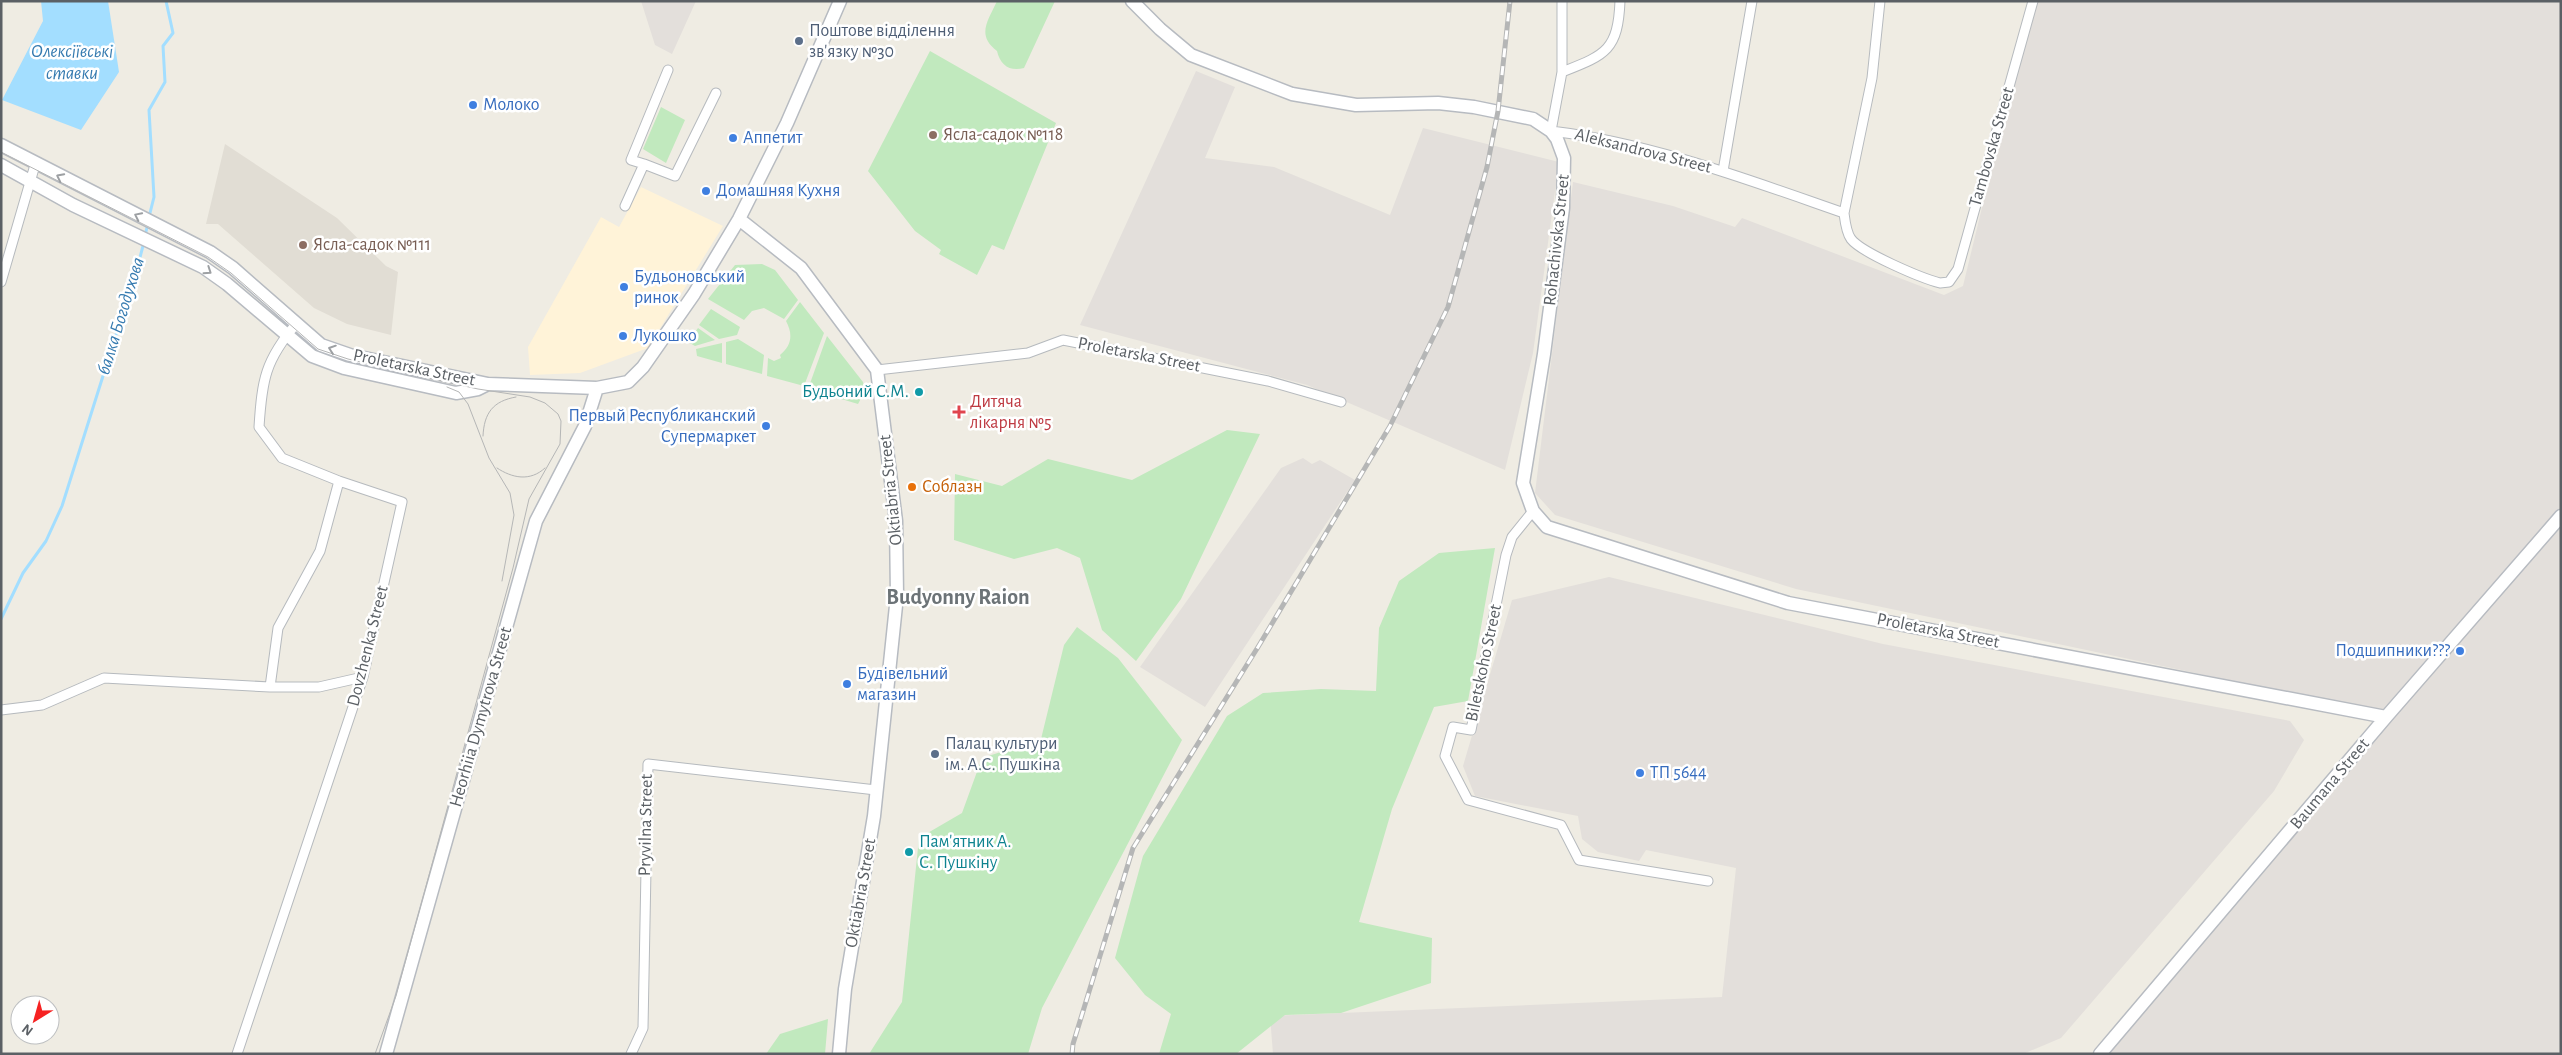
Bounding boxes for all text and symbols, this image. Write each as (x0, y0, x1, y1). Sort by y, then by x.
place label: Поштове відділення зв'язку №30 (809, 22, 955, 61)
marker: Поштове відділення зв'язку №30 (793, 35, 805, 47)
water label: Олексіївські ставки (31, 42, 113, 83)
street label: Tambovska Street (1966, 85, 2018, 209)
place label: Молоко (483, 96, 540, 114)
marker: Молоко (467, 99, 479, 111)
street label: Aleksandrova Street (1573, 125, 1713, 177)
place label: Ясла-садок №118 (943, 126, 1063, 144)
place label: Аппетит (743, 129, 803, 147)
marker: Ясла-садок №118 (927, 129, 939, 141)
marker: Аппетит (727, 132, 739, 144)
one-way arrow (56, 173, 65, 183)
street label: Rohachivska Street (1541, 173, 1573, 307)
place label: Домашняя Кухня (716, 182, 840, 200)
marker: Домашняя Кухня (700, 185, 712, 197)
one-way arrow (134, 212, 143, 222)
place label: Ясла-садок №111 (313, 236, 431, 254)
marker: Ясла-садок №111 (297, 239, 309, 251)
water label: балка Богодухова (94, 255, 148, 377)
one-way arrow (203, 265, 212, 274)
place label: Будьоновський ринок (634, 268, 745, 307)
marker: Будьоновський ринок (618, 281, 630, 293)
place label: Лукошко (633, 327, 697, 345)
marker: Лукошко (617, 330, 629, 342)
street label: Proletarska Street (1076, 334, 1202, 376)
one-way arrow (328, 345, 337, 355)
street label: Proletarska Street (351, 346, 477, 390)
place label: Будьоний С.М. (802, 383, 909, 401)
marker: Будьоний С.М. (913, 386, 925, 398)
place label: Дитяча лікарня №5 (970, 393, 1052, 432)
marker: Дитяча лікарня №5 (952, 405, 966, 419)
place label: Первый Республиканский Супермаркет (568, 406, 757, 446)
marker: Первый Республиканский Супермаркет (760, 420, 772, 432)
street label: Oktiabria Street (876, 434, 906, 546)
place label: Соблазн (922, 477, 983, 496)
marker: Соблазн (906, 481, 918, 493)
street label: Dovzhenka Street (344, 584, 392, 708)
district label: Budyonny Raion (886, 586, 1030, 609)
street label: Biletskoho Street (1463, 602, 1505, 723)
street label: Proletarska Street (1875, 610, 2001, 652)
street label: Heorhiia Dymytrova Street (447, 625, 515, 809)
place label: Подшипники??? (2335, 642, 2451, 660)
marker: Подшипники??? (2454, 645, 2466, 657)
place label: Будівельний магазин (857, 665, 948, 704)
marker: Будівельний магазин (841, 678, 853, 690)
place label: Палац культури ім. А.С. Пушкіна (945, 735, 1060, 774)
street label: Baumana Street (2287, 735, 2373, 833)
marker: Палац культури ім. А.С. Пушкіна (929, 748, 941, 760)
place label: ТП 5644 (1650, 764, 1707, 782)
marker: ТП 5644 (1634, 767, 1646, 779)
street label: Pryvilna Street (636, 774, 656, 876)
place label: Пам'ятник А. С. Пушкіну (919, 833, 1011, 872)
street label: Oktiabria Street (843, 837, 880, 949)
marker: Пам'ятник А. С. Пушкіну (903, 846, 915, 858)
north arrow (10, 995, 60, 1045)
text: N (20, 1021, 36, 1038)

